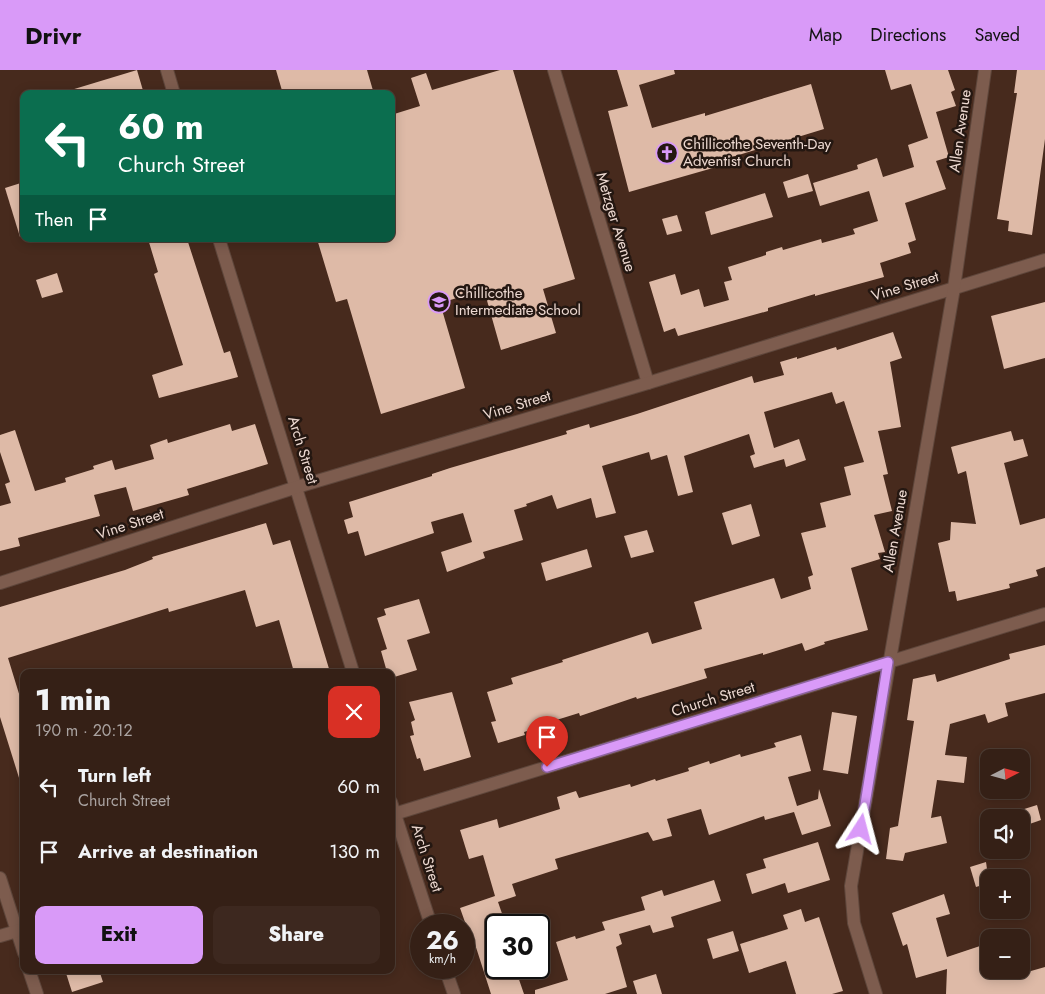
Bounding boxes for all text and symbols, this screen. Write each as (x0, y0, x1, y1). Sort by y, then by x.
text: Drivr (25, 18, 82, 53)
text: Map (809, 22, 842, 48)
text: Directions (870, 22, 946, 48)
text: Saved (974, 22, 1020, 48)
street label: Allen Avenue (943, 88, 977, 174)
text: 60 m (118, 102, 204, 152)
icon: left (35, 110, 100, 175)
place label: Chillicothe Seventh-Day Adventist Church (683, 133, 832, 172)
church icon: Chillicothe Seventh-Day Adventist Church (655, 141, 679, 165)
text: Church Street (118, 148, 245, 180)
street label: Metzger Avenue (590, 170, 642, 275)
icon: arrive (84, 205, 112, 233)
text: Then (35, 206, 74, 233)
street label: Vine Street (868, 265, 942, 307)
place label: Chillicothe Intermediate School (455, 282, 581, 321)
school or university icon: Chillicothe Intermediate School (427, 290, 451, 314)
street label: Vine Street (480, 384, 554, 426)
street label: Arch Street (282, 413, 324, 487)
street label: Allen Avenue (877, 488, 913, 574)
street label: Vine Street (93, 503, 167, 545)
street label: Church Street (669, 676, 758, 722)
text: 1 min (35, 678, 111, 721)
button: close (328, 686, 380, 738)
pin (526, 716, 568, 767)
text: 190 m · 20:12 (35, 719, 133, 742)
icon: arrive (533, 723, 561, 751)
north arrow (980, 749, 1030, 799)
map controls (980, 749, 1030, 979)
text: Turn left (78, 762, 151, 789)
icon: left (35, 773, 63, 801)
text: 60 m (337, 773, 380, 800)
text: Church Street (78, 789, 170, 812)
position arrow (834, 802, 886, 854)
button: sound (980, 809, 1030, 859)
street label: Arch Street (406, 821, 448, 895)
icon: arrive (35, 838, 63, 866)
text: Arrive at destination (78, 838, 258, 865)
text: 130 m (329, 838, 380, 865)
button: + (980, 869, 1030, 919)
button: Exit (35, 906, 203, 964)
button: Share (213, 906, 380, 964)
speed limit sign: 30 (485, 914, 550, 979)
text: 26 (426, 922, 459, 958)
button: − (980, 929, 1030, 979)
text: km/h (429, 950, 456, 968)

